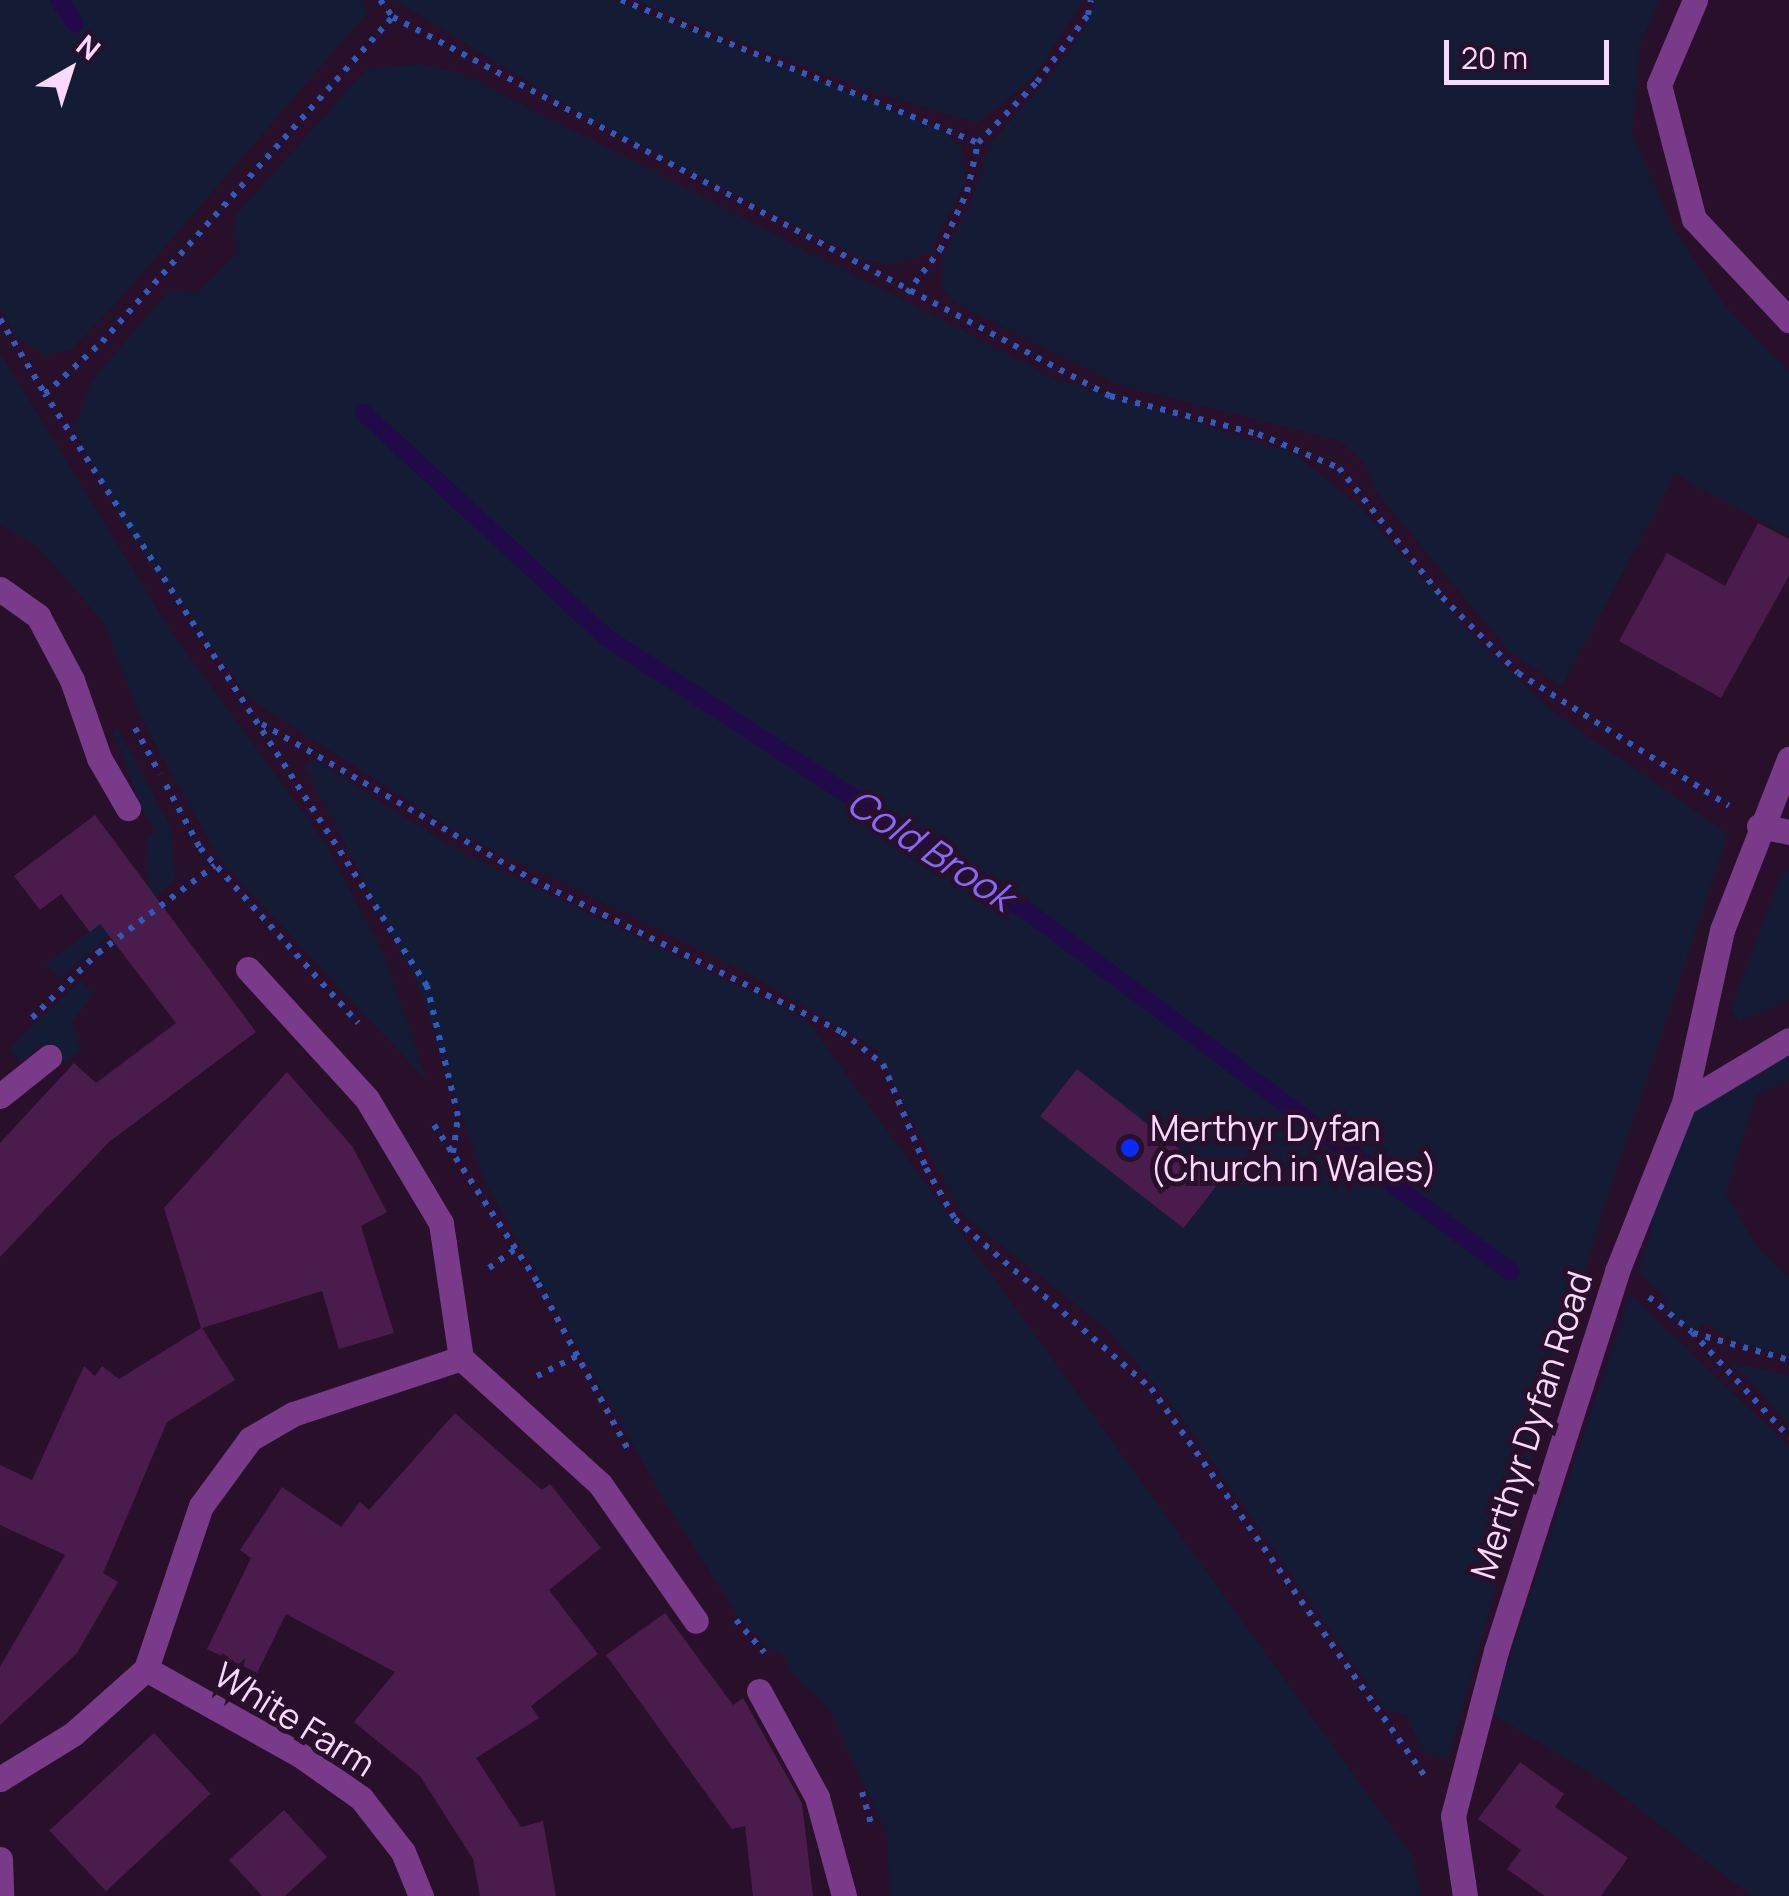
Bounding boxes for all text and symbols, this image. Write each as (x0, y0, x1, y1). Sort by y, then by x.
north arrow (20, 20, 120, 120)
scale bar (1449, 20, 1614, 82)
text: N (69, 26, 109, 68)
text: 20 m (1461, 37, 1528, 78)
water label: Cold Brook (839, 778, 1023, 920)
place label: Merthyr Dyfan (Church in Wales) (1150, 1107, 1437, 1189)
marker: Merthyr Dyfan (Church in Wales) (1119, 1137, 1141, 1159)
street label: Merthyr Dyfan Road (1461, 1266, 1601, 1584)
street label: White Farm (207, 1653, 383, 1785)

